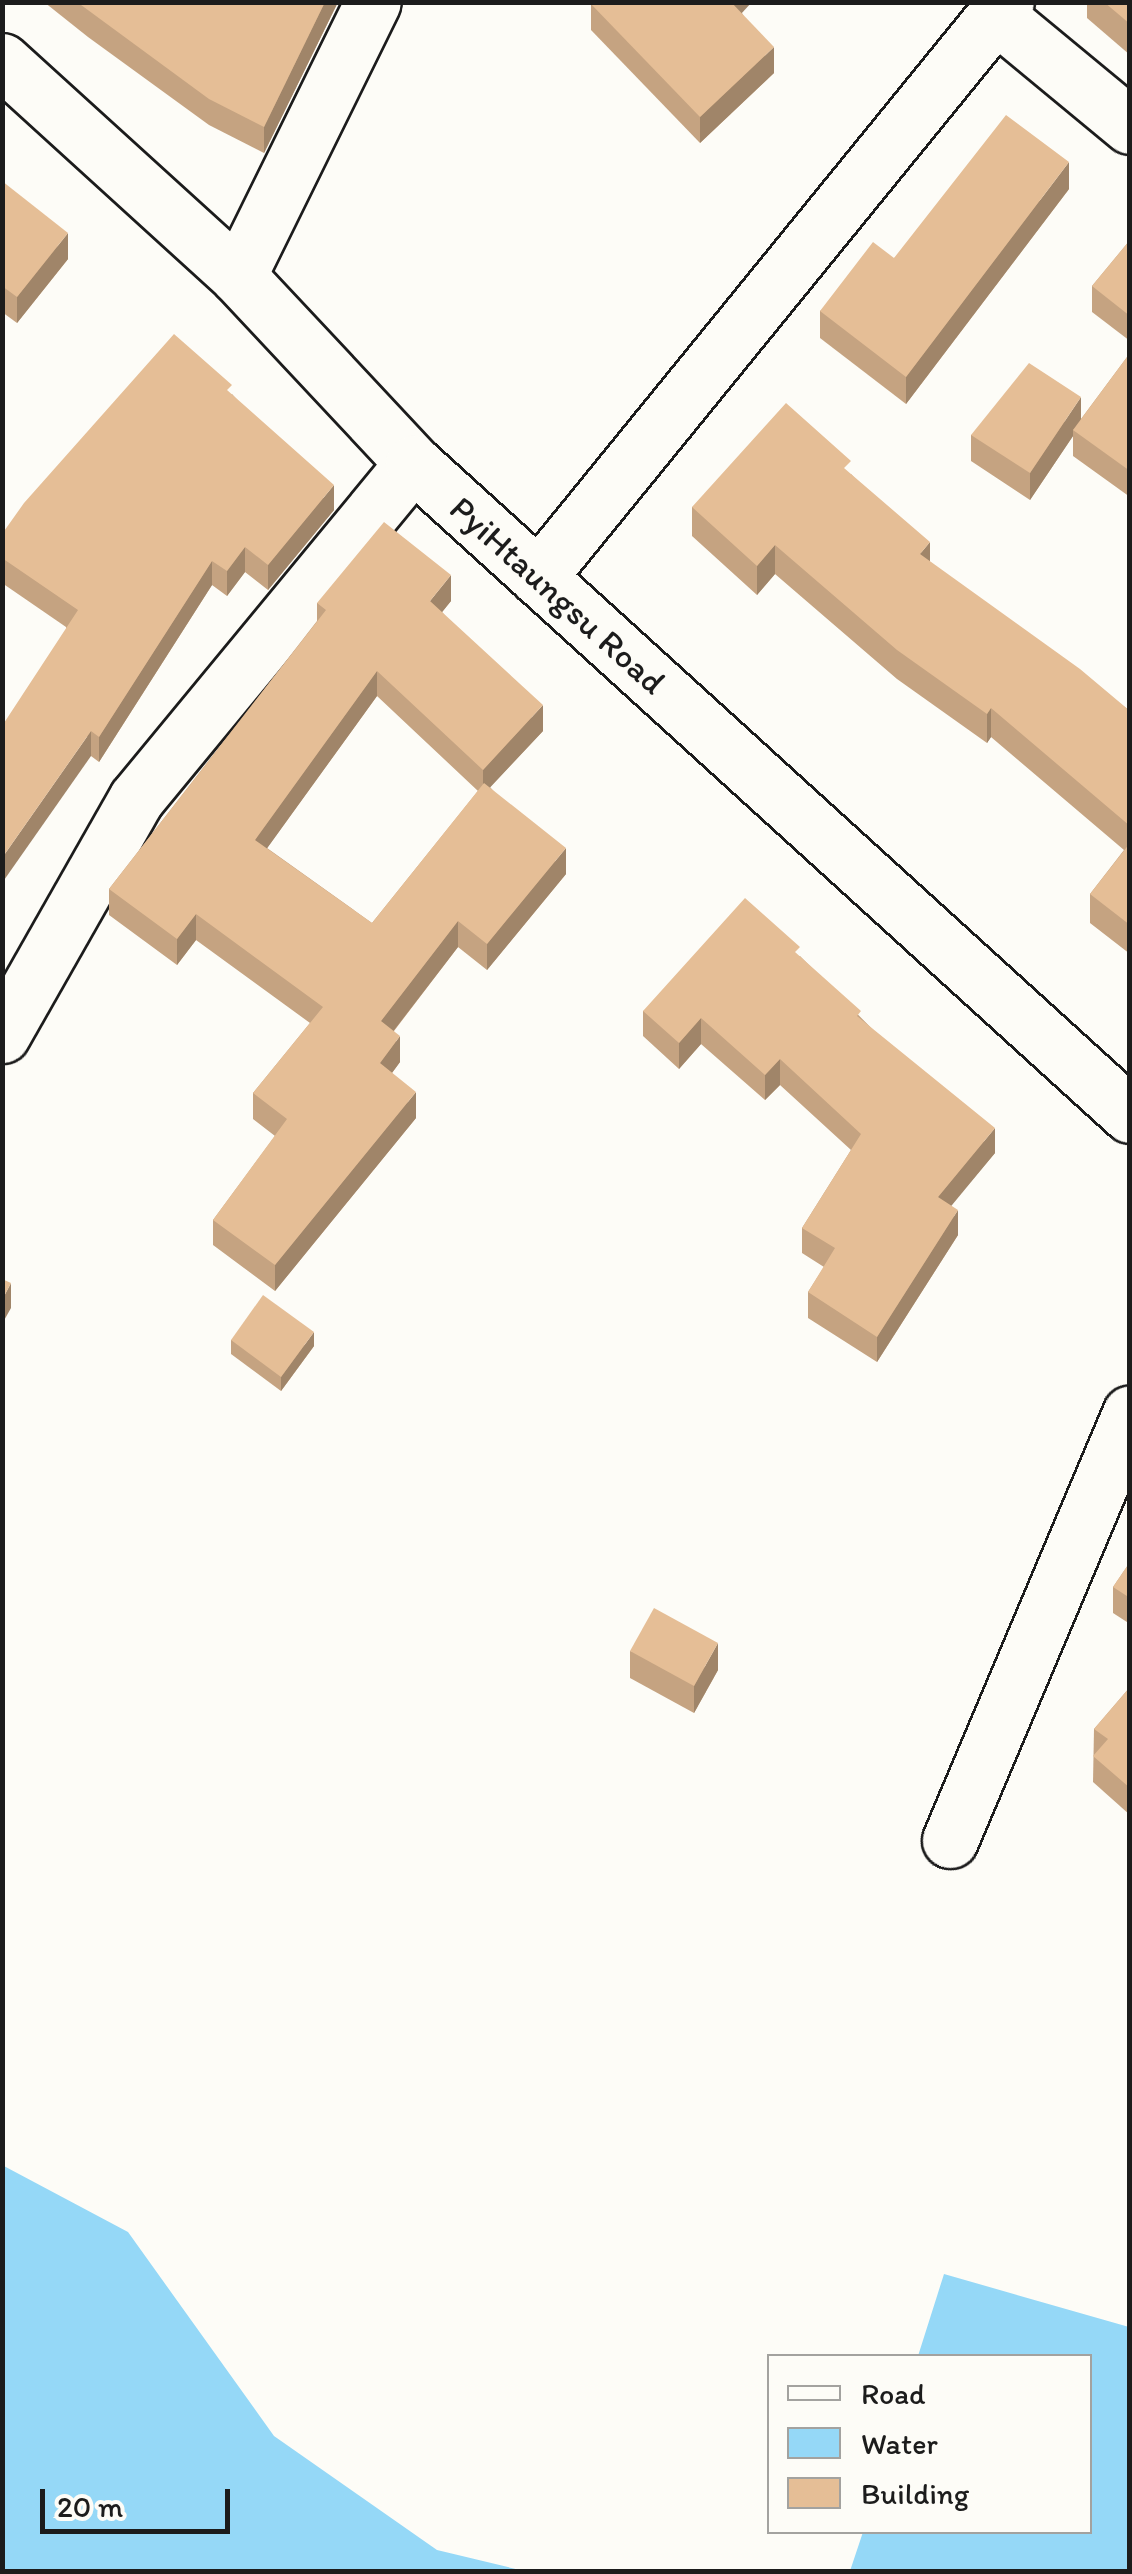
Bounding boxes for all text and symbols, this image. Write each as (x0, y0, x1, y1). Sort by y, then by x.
street label: PyiHtaungsu Road (442, 487, 674, 703)
legend (767, 2354, 1092, 2534)
text: Road (861, 2375, 926, 2412)
text: Water (861, 2425, 938, 2462)
scale bar (45, 2469, 235, 2531)
text: Building (861, 2475, 969, 2512)
text: 20 m (57, 2488, 123, 2525)

